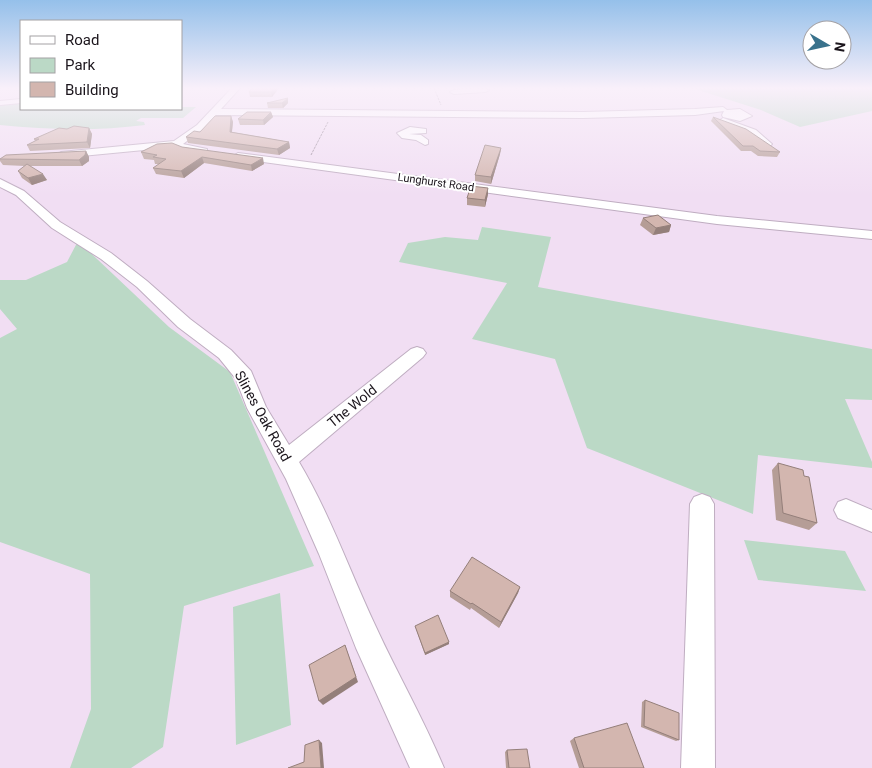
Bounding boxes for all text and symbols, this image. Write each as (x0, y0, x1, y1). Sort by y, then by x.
legend (20, 20, 182, 110)
north arrow (802, 20, 852, 70)
text: Road (65, 31, 99, 49)
text: N (831, 41, 849, 53)
text: Park (65, 56, 96, 74)
text: Building (65, 81, 119, 99)
street label: Lunghurst Road (397, 171, 475, 194)
street label: Slines Oak Road (232, 368, 294, 464)
street label: The Wold (324, 381, 380, 431)

